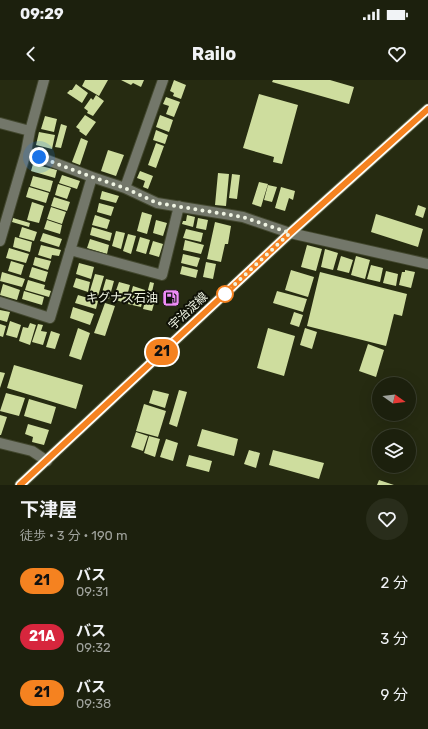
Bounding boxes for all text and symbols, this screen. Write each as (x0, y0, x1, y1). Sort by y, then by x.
text: 09:29 (20, 5, 64, 23)
icon: back (20, 43, 42, 65)
text: Railo (192, 43, 236, 65)
icon: heart (386, 43, 408, 65)
your location (29, 147, 49, 167)
unlabelled marker (216, 285, 234, 303)
fuel station icon: キグナス石油 (161, 288, 181, 308)
street label: 宇治淀線 (166, 290, 210, 332)
place label: キグナス石油 (86, 291, 158, 305)
line badge: 21 (144, 339, 180, 365)
text: 21 (154, 343, 170, 360)
north arrow (372, 377, 416, 421)
map controls (372, 377, 416, 473)
button: layers (372, 429, 416, 473)
text: 下津屋 (20, 498, 77, 521)
button: heart (366, 498, 408, 540)
text: 徒歩 · 3 分 · 190 m (20, 528, 128, 543)
text: バス (76, 566, 106, 584)
text: 21 (34, 572, 50, 589)
text: 2 分 (381, 574, 408, 592)
text: 09:31 (76, 584, 108, 599)
text: バス (76, 622, 106, 640)
text: 21A (29, 628, 55, 645)
text: 3 分 (380, 630, 408, 648)
text: 09:32 (76, 640, 111, 655)
text: バス (76, 678, 106, 696)
text: 21 (34, 684, 50, 701)
text: 9 分 (380, 686, 408, 704)
text: 09:38 (76, 696, 111, 711)

